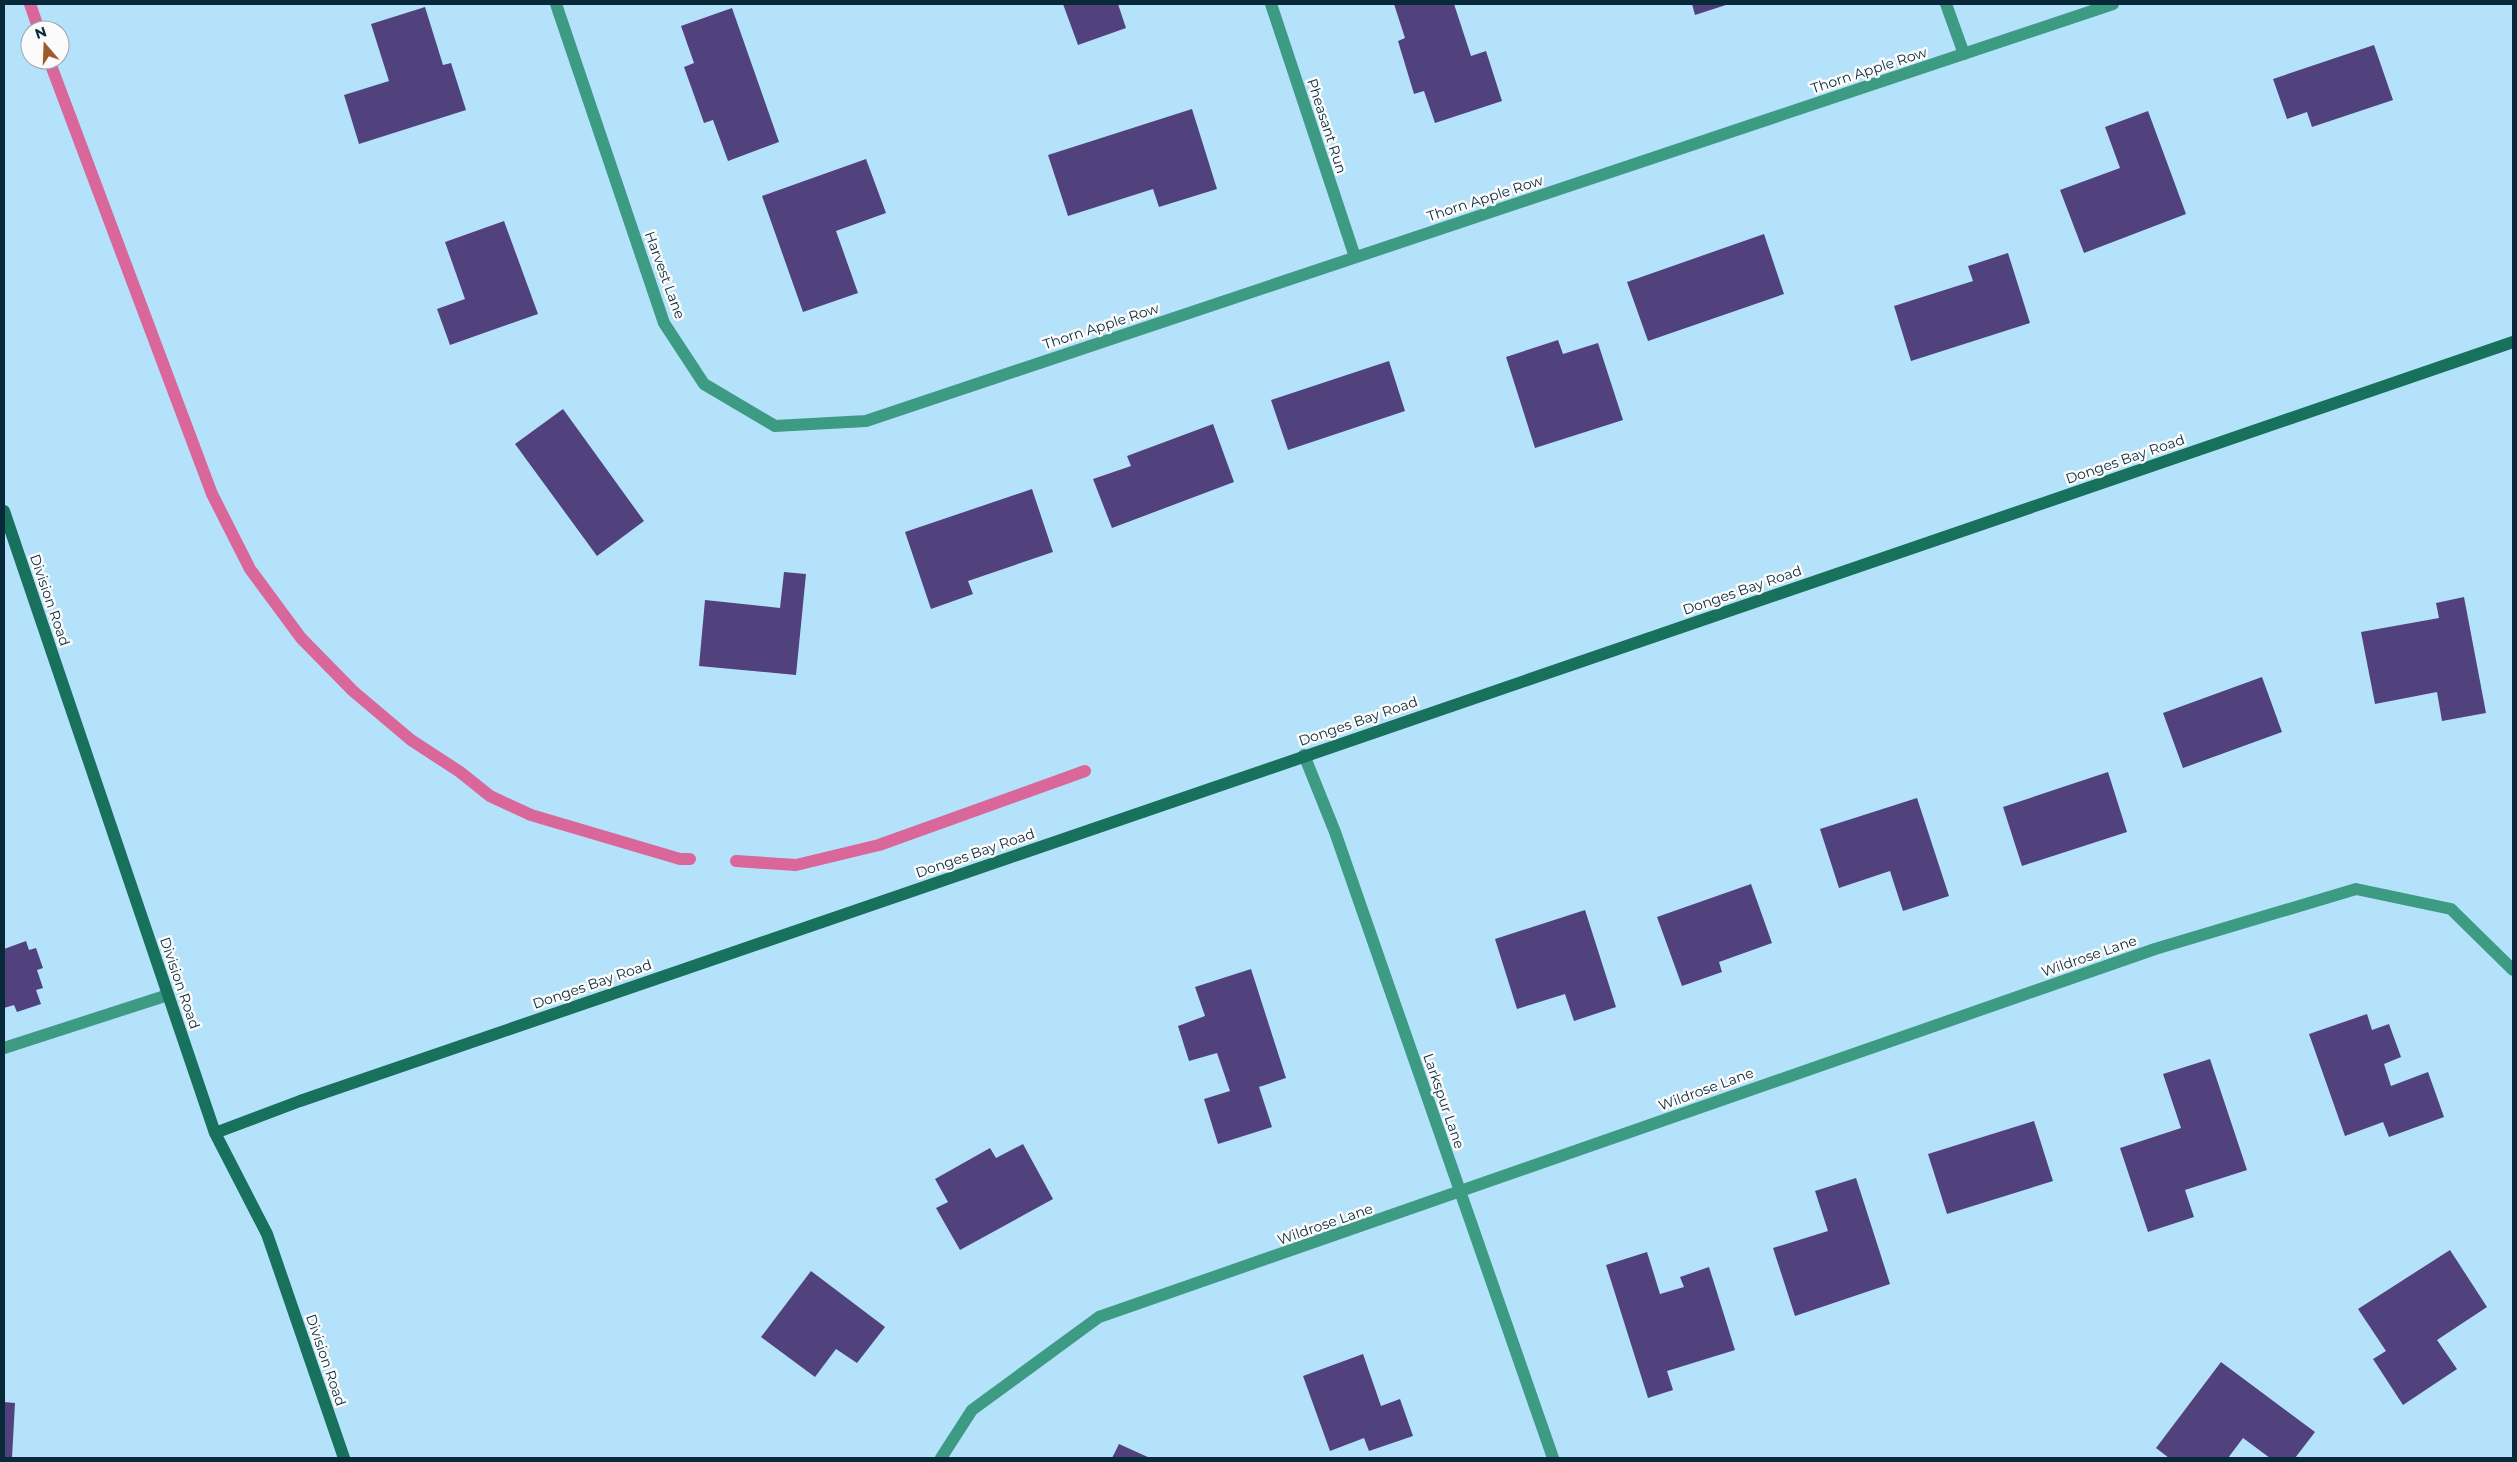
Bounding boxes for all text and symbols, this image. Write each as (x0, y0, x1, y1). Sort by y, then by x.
north arrow (20, 20, 70, 70)
text: N (32, 22, 49, 43)
street label: Thorn Apple Row (1809, 43, 1930, 97)
street label: Pheasant Run (1303, 76, 1351, 176)
street label: Thorn Apple Row (1425, 171, 1546, 225)
street label: Harvest Lane (641, 229, 689, 321)
street label: Thorn Apple Row (1041, 299, 1162, 353)
street label: Donges Bay Road (2063, 430, 2187, 488)
street label: Division Road (26, 552, 74, 648)
street label: Donges Bay Road (1680, 561, 1804, 619)
street label: Donges Bay Road (1296, 692, 1420, 750)
street label: Donges Bay Road (913, 824, 1037, 882)
street label: Wildrose Lane (2039, 931, 2139, 981)
street label: Division Road (156, 935, 204, 1031)
street label: Donges Bay Road (530, 955, 654, 1013)
street label: Larkspur Lane (1419, 1051, 1469, 1151)
street label: Wildrose Lane (1656, 1063, 1756, 1115)
street label: Wildrose Lane (1275, 1199, 1375, 1249)
street label: Division Road (302, 1312, 350, 1408)

